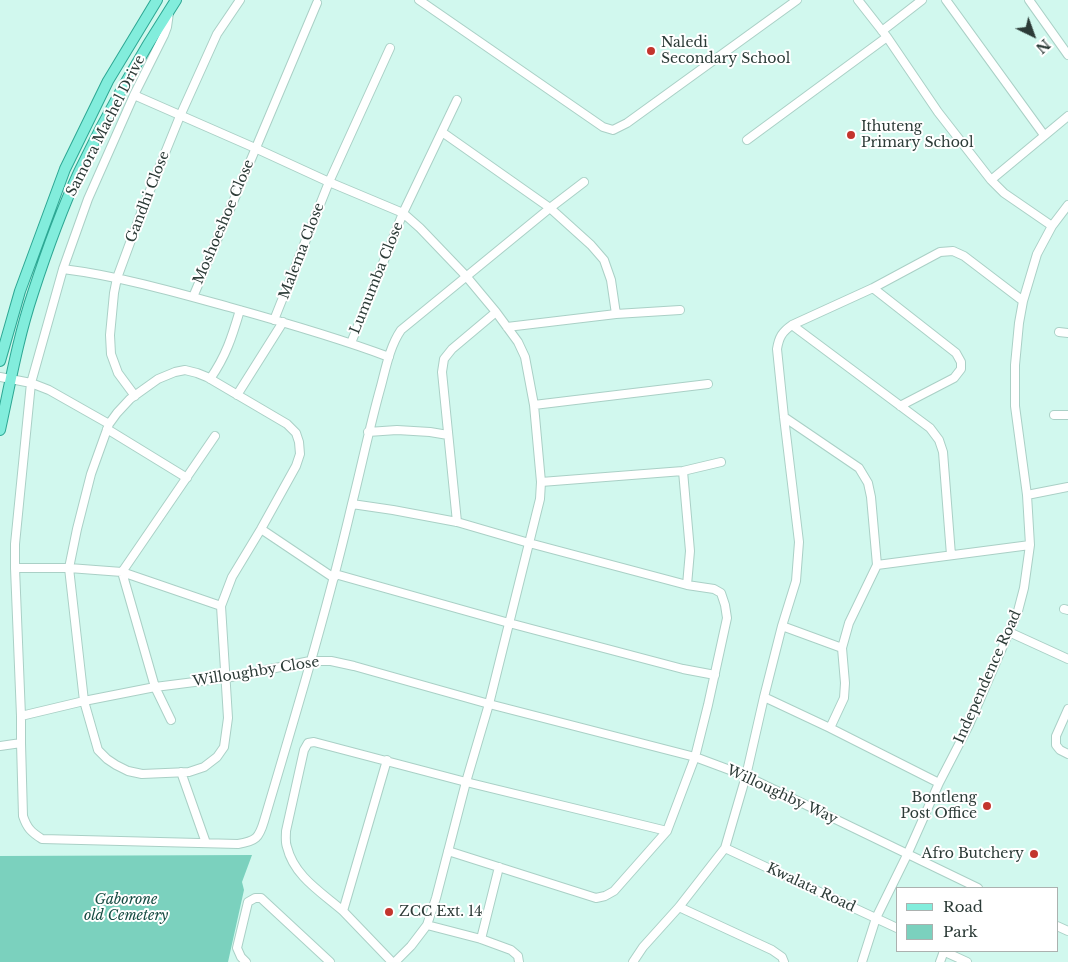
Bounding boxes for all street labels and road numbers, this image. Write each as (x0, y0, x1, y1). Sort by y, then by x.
street label: Samora Machel Drive (63, 53, 149, 199)
street label: Gandhi Close (123, 149, 173, 245)
street label: Moshoeshoe Close (190, 157, 258, 287)
street label: Malema Close (276, 201, 328, 301)
street label: Lumumba Close (347, 220, 407, 336)
street label: Independence Road (951, 608, 1025, 746)
street label: Willoughby Close (191, 654, 321, 690)
street label: Willoughby Way (724, 762, 840, 828)
street label: Kwalata Road (764, 860, 858, 916)

